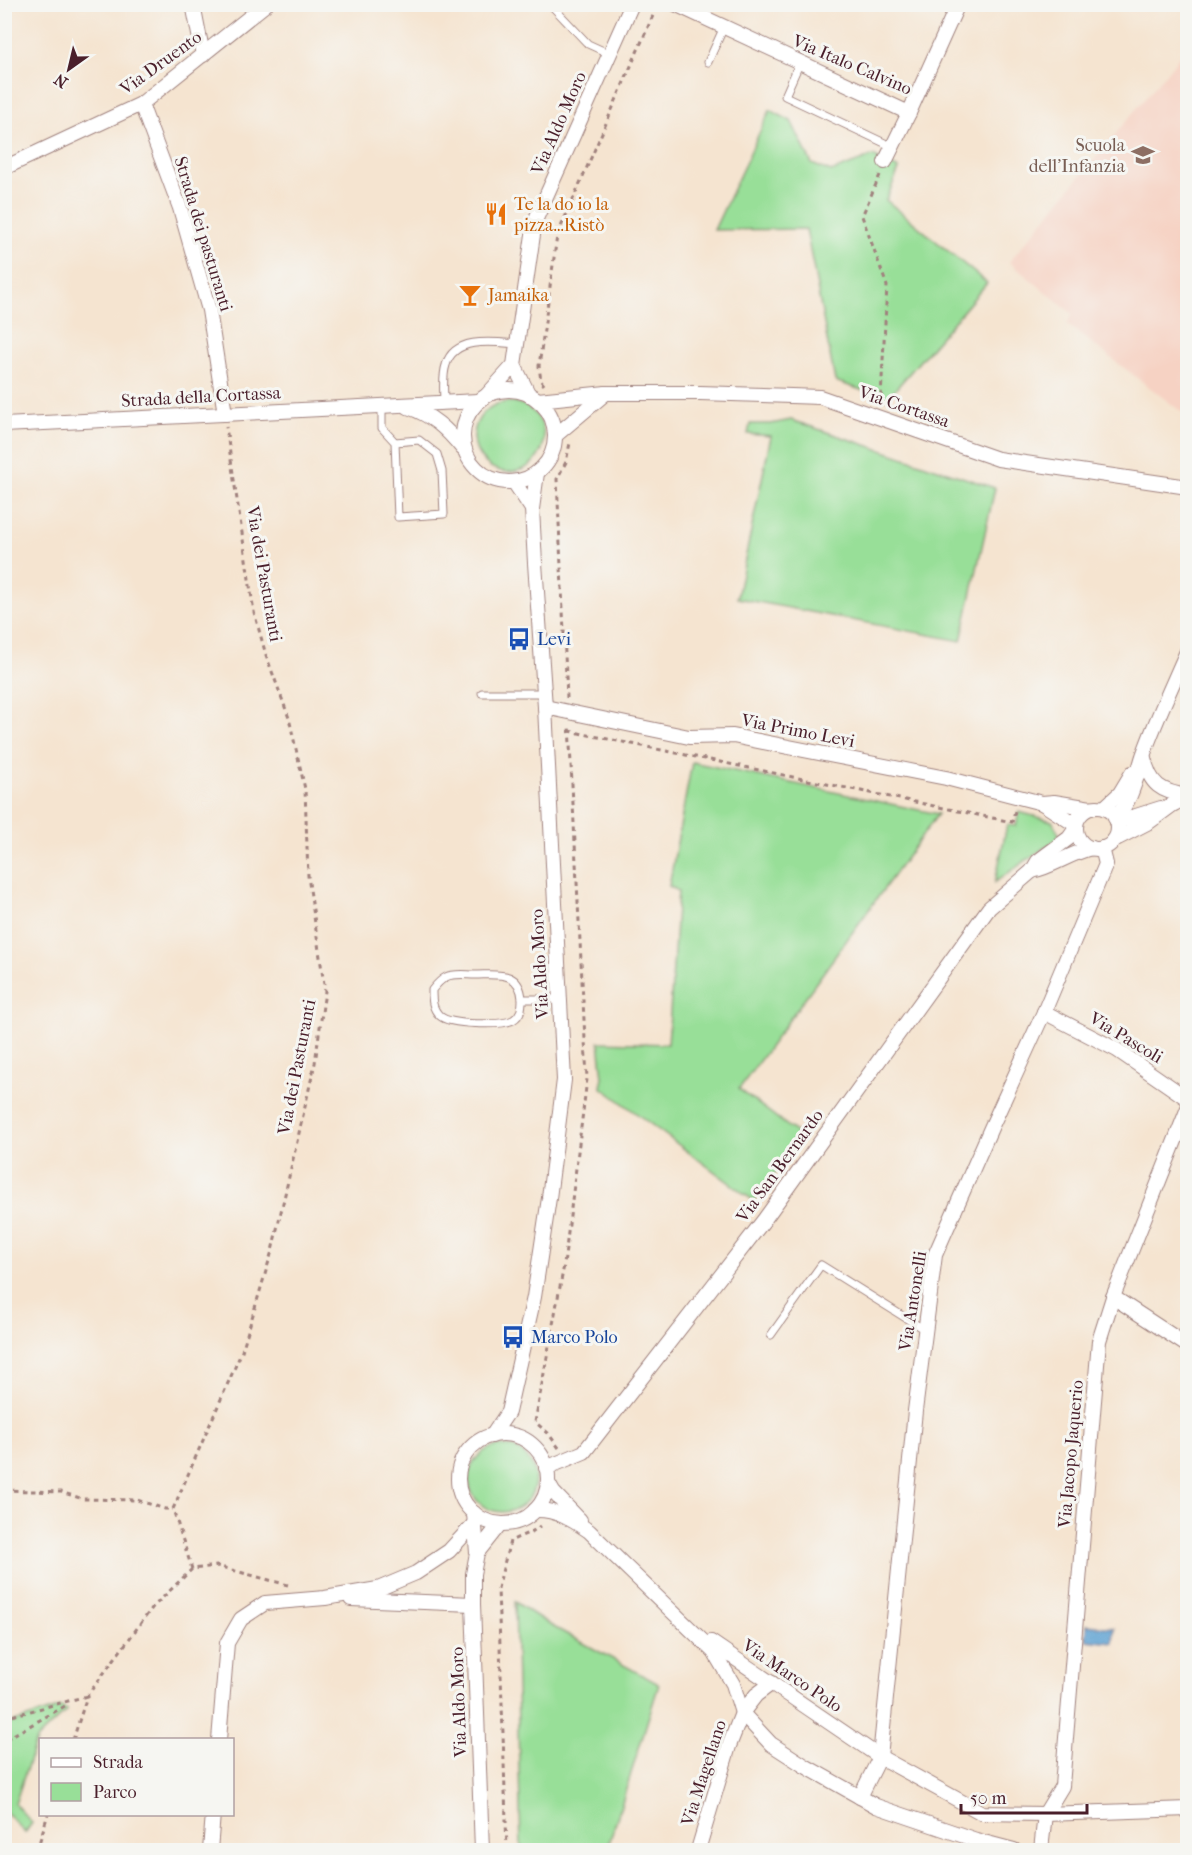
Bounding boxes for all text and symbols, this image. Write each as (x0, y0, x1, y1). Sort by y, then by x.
street label: Via Druento (115, 26, 206, 100)
street label: Via Italo Calvino (788, 30, 915, 100)
north arrow (39, 39, 99, 99)
street label: Via Aldo Moro (527, 68, 591, 179)
text: N (50, 69, 71, 92)
place label: Scuola dell'Infanzia (1029, 135, 1126, 177)
school or university icon: Scuola dell'Infanzia (1130, 142, 1156, 168)
street label: Strada dei pasturanti (169, 154, 237, 315)
place label: Te la do io la pizza...Ristò (513, 194, 610, 236)
restaurant icon: Te la do io la pizza...Ristò (483, 201, 509, 227)
bar icon: Jamaika (457, 282, 483, 308)
place label: Jamaika (486, 285, 550, 306)
street label: Via Cortassa (855, 381, 953, 433)
street label: Strada della Cortassa (121, 382, 282, 412)
street label: Via dei Pasturanti (242, 504, 286, 644)
bus stop icon: Levi (506, 626, 532, 652)
place label: Levi (537, 629, 572, 650)
street label: Via Primo Levi (739, 710, 857, 752)
street label: Via Aldo Moro (527, 908, 553, 1021)
street label: Via dei Pasturanti (273, 997, 321, 1137)
street label: Via Pascoli (1085, 1007, 1167, 1068)
street label: Via San Bernardo (731, 1105, 828, 1227)
street label: Via Antonelli (895, 1249, 931, 1354)
bus stop icon: Marco Polo (500, 1324, 526, 1350)
place label: Marco Polo (531, 1327, 618, 1348)
street label: Via Jacopo Jaquerio (1054, 1379, 1088, 1530)
street label: Via Marco Polo (737, 1634, 846, 1717)
street label: Via Aldo Moro (447, 1646, 471, 1759)
street label: Via Magellano (677, 1717, 731, 1830)
legend (39, 1738, 234, 1816)
text: Strada (93, 1752, 144, 1773)
scale bar (961, 1777, 1087, 1815)
text: Parco (93, 1782, 137, 1803)
text: 50 m (970, 1788, 1007, 1809)

